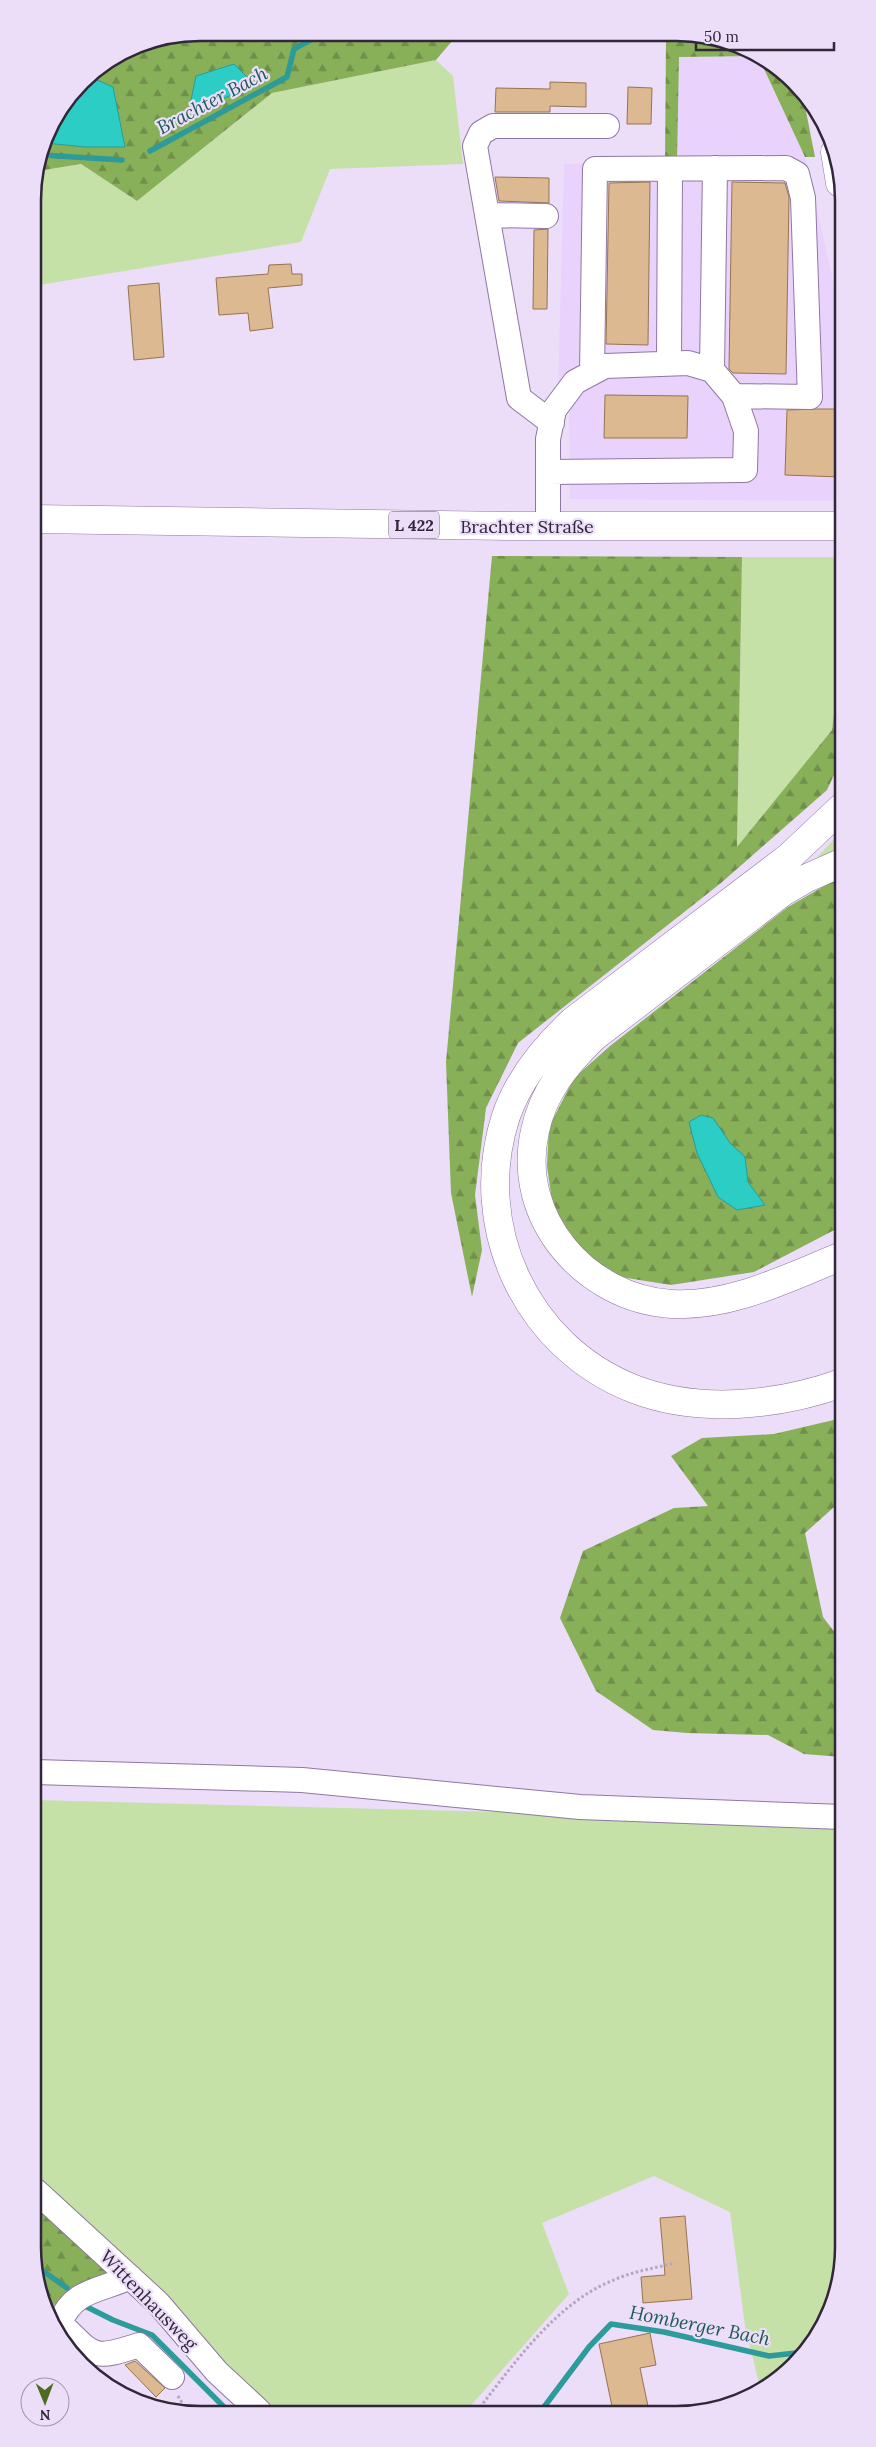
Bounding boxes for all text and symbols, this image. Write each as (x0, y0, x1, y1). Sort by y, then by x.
scale bar (696, 20, 834, 52)
text: 50 m (704, 27, 739, 46)
water label: Brachter Bach (152, 61, 272, 139)
road number: L 422 (389, 512, 439, 538)
street label: Brachter Straße (460, 515, 594, 538)
street label: Wittenhausweg (95, 2245, 203, 2356)
water label: Homberger Bach (628, 2300, 773, 2350)
north arrow (20, 2377, 70, 2427)
text: N (39, 2406, 51, 2424)

